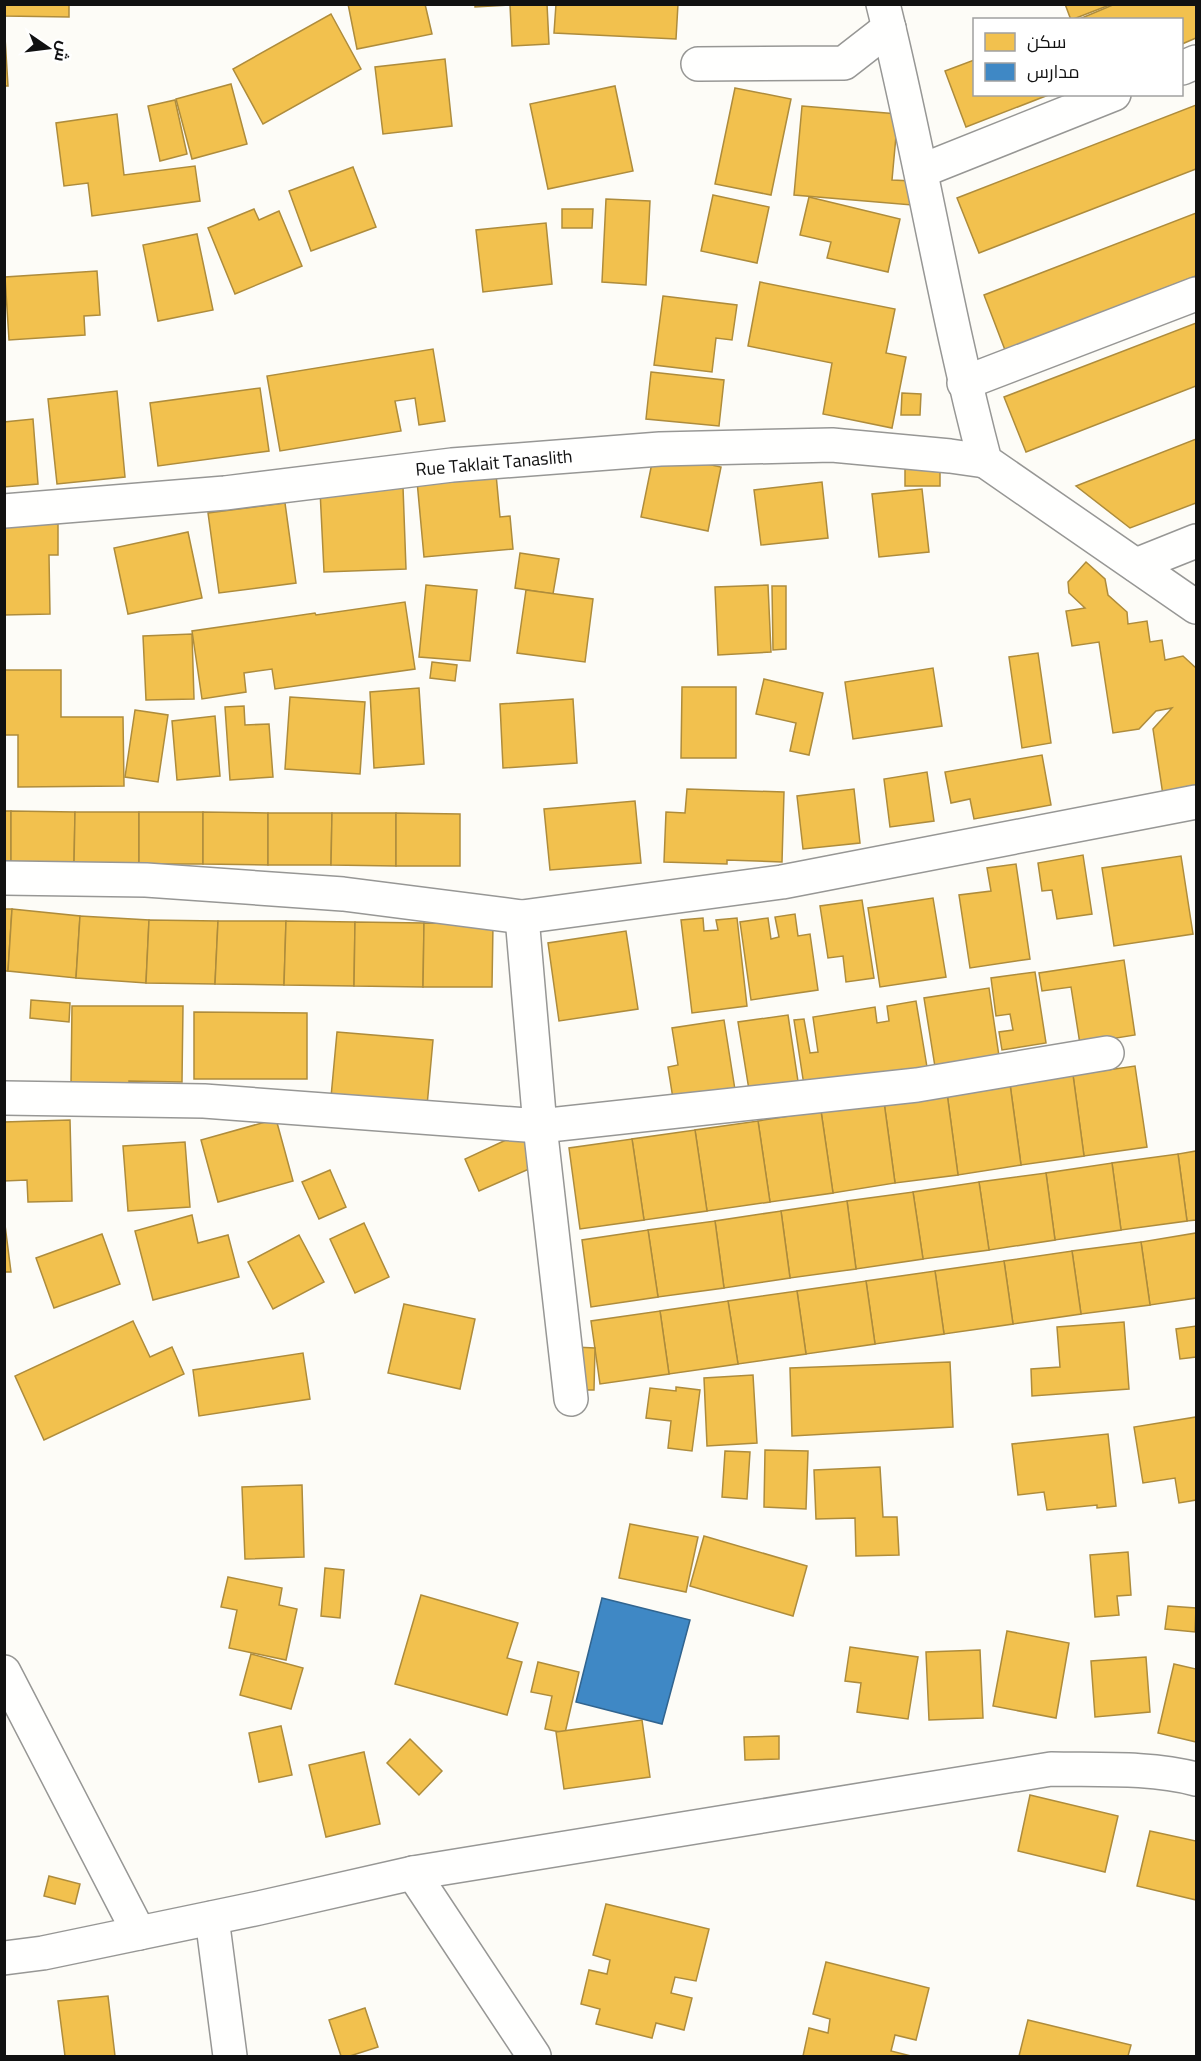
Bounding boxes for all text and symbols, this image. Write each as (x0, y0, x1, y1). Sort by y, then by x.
north arrow (18, 18, 78, 78)
legend (973, 18, 1183, 96)
text: سكن (1027, 25, 1066, 58)
text: ش (46, 38, 80, 65)
text: مدارس (1027, 55, 1080, 88)
street label: Rue Taklait Tanaslith (414, 439, 574, 486)

